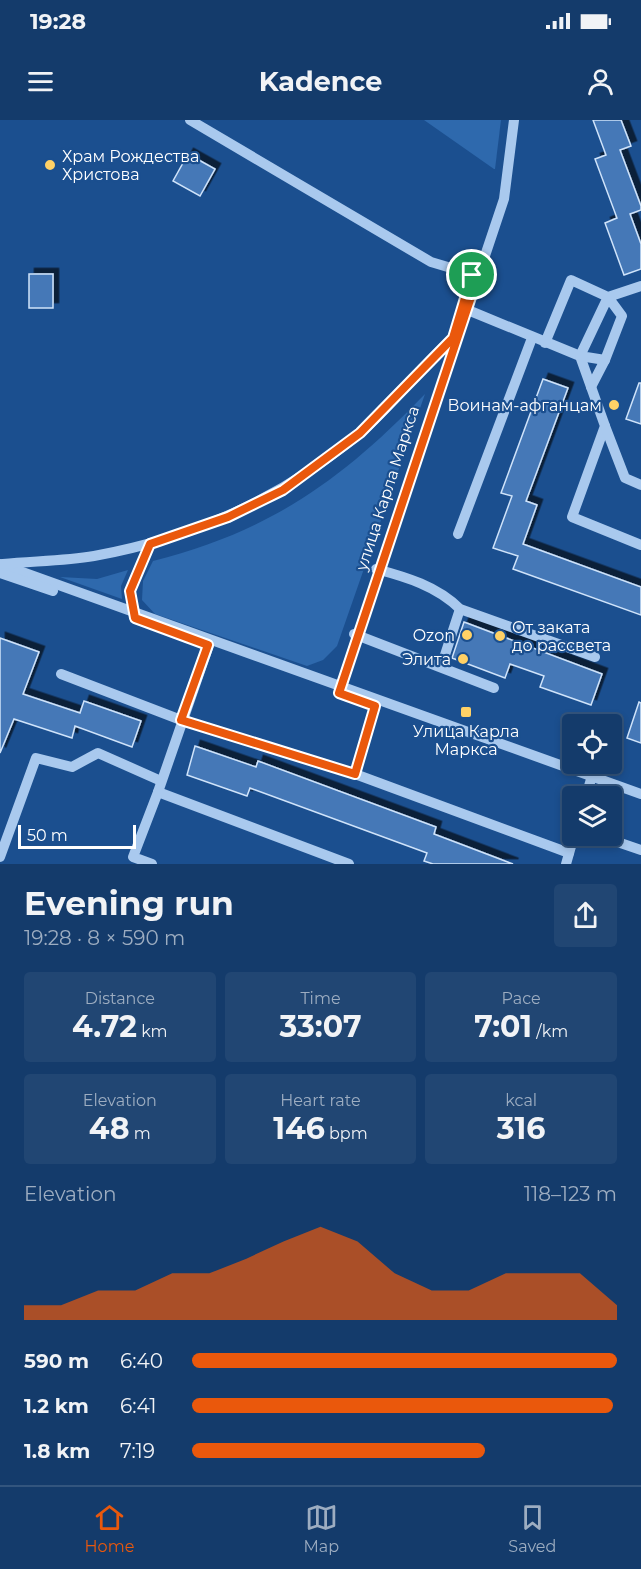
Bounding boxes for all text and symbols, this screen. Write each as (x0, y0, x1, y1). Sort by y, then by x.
text: 19:28 (30, 8, 86, 35)
icon: menu (24, 65, 57, 98)
text: Kadence (259, 65, 382, 98)
icon: person (584, 65, 617, 98)
place label: Храм Рождества Христова (62, 147, 199, 184)
marker: Храм Рождества Христова (43, 158, 57, 172)
pin (446, 249, 497, 300)
icon: arrive (455, 258, 488, 291)
place label: Воинам-афганцам (447, 396, 602, 415)
marker: Воинам-афганцам (607, 398, 621, 412)
street label: улица Карла Маркса (352, 403, 423, 574)
place label: От заката до рассвета (512, 618, 611, 655)
place label: Ozon (413, 626, 455, 645)
marker: Ozon (460, 628, 474, 642)
marker: От заката до рассвета (493, 629, 507, 643)
place label: Элита (402, 650, 451, 669)
marker: Элита (456, 652, 470, 666)
marker: Улица Карла Маркса (459, 705, 473, 719)
map controls (562, 714, 622, 846)
button: locate (562, 714, 622, 774)
place label: Улица Карла Маркса (413, 722, 519, 759)
button: layers (562, 786, 622, 846)
scale bar (18, 822, 136, 850)
text: 50 m (27, 826, 68, 845)
text: Evening run (24, 883, 234, 923)
button: share (554, 884, 617, 947)
text: 19:28 · 8 × 590 m (24, 926, 185, 950)
text: Distance (85, 989, 155, 1008)
text: Time (300, 989, 341, 1008)
text: Pace (502, 989, 541, 1008)
text: 4.72 (72, 1008, 137, 1045)
text: 33:07 (279, 1008, 362, 1045)
text: 7:01 (474, 1008, 532, 1045)
text: km (137, 1022, 168, 1041)
text: /km (532, 1022, 568, 1041)
text: Elevation (83, 1091, 157, 1110)
text: Heart rate (280, 1091, 361, 1110)
text: kcal (505, 1091, 537, 1110)
text: 48 (89, 1110, 130, 1147)
text: 146 (273, 1110, 325, 1147)
text: 316 (497, 1110, 545, 1147)
text: m (130, 1124, 151, 1143)
text: bpm (325, 1124, 368, 1143)
text: Elevation (24, 1182, 116, 1206)
text: 118–123 m (524, 1182, 617, 1206)
text: 590 m (24, 1349, 89, 1373)
text: 6:40 (120, 1349, 163, 1373)
text: 1.2 km (24, 1394, 89, 1418)
text: 6:41 (120, 1394, 156, 1418)
text: 1.8 km (24, 1439, 90, 1463)
text: 7:19 (120, 1439, 155, 1463)
tab: Home (85, 1501, 134, 1556)
tab: Map (304, 1501, 339, 1556)
tab: Saved (508, 1501, 556, 1556)

